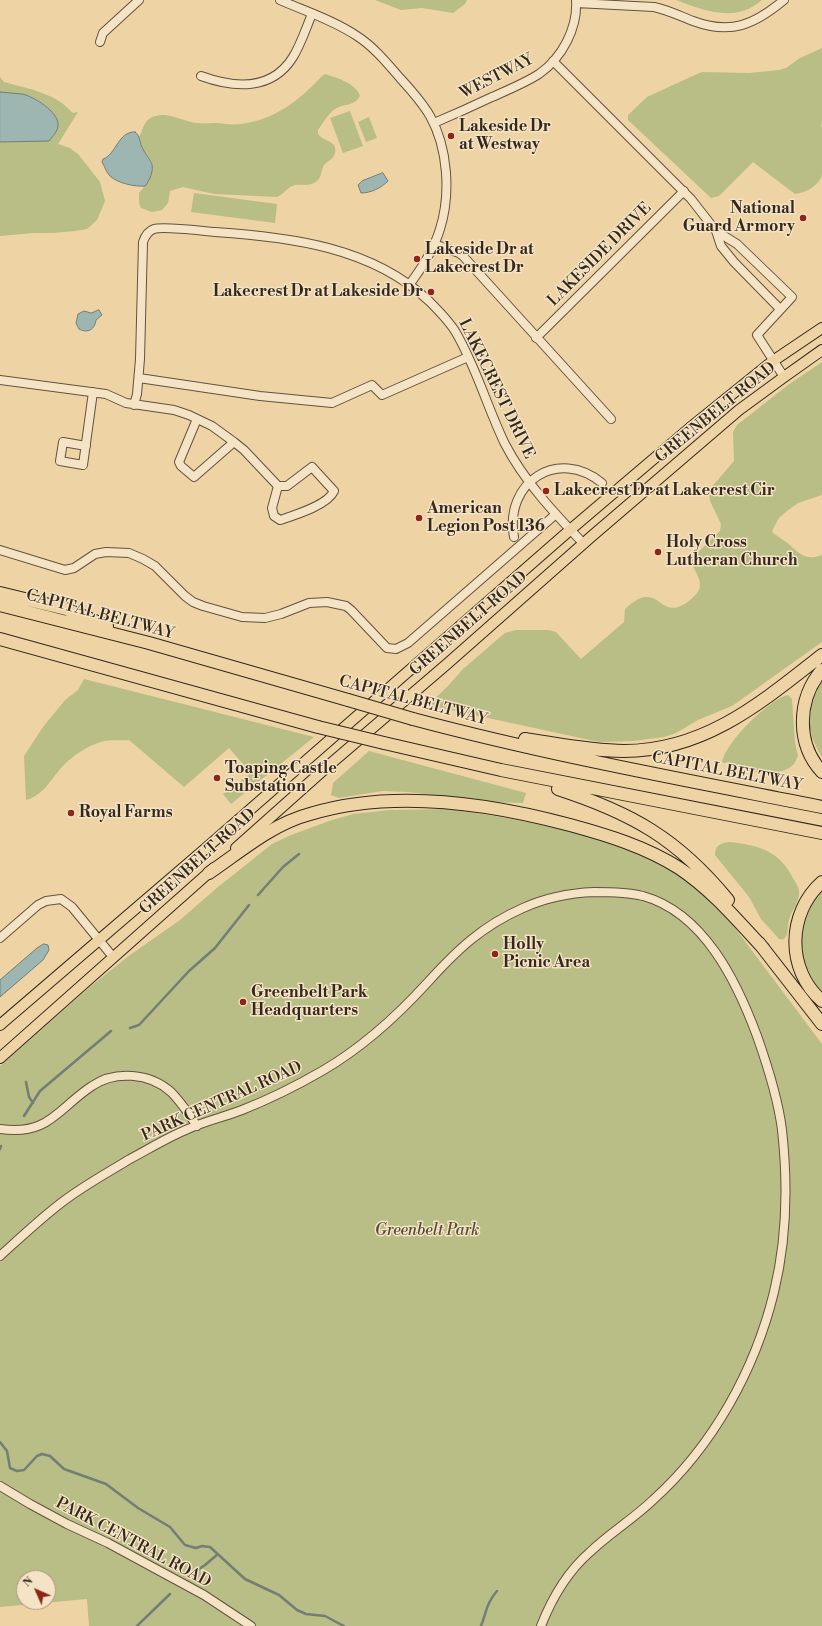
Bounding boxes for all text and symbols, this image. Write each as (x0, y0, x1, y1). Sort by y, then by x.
street label: WESTWAY (457, 50, 537, 104)
place label: Lakeside Dr at Westway (459, 117, 551, 155)
marker: Lakeside Dr at Westway (446, 131, 456, 141)
street label: LAKESIDE DRIVE (544, 199, 656, 311)
place label: National Guard Armory (683, 199, 795, 237)
marker: National Guard Armory (798, 213, 808, 223)
place label: Lakeside Dr at Lakecrest Dr (425, 240, 534, 278)
marker: Lakeside Dr at Lakecrest Dr (412, 254, 422, 264)
place label: Lakecrest Dr at Lakeside Dr (213, 282, 423, 302)
marker: Lakecrest Dr at Lakeside Dr (426, 287, 436, 297)
street label: LAKECREST DRIVE (454, 316, 538, 462)
street label: GREENBELT ROAD (652, 358, 780, 468)
place label: Lakecrest Dr at Lakecrest Cir (554, 481, 775, 501)
marker: Lakecrest Dr at Lakecrest Cir (541, 486, 551, 496)
place label: American Legion Post 136 (427, 499, 545, 537)
marker: American Legion Post 136 (414, 513, 424, 523)
place label: Holy Cross Lutheran Church (666, 533, 798, 571)
marker: Holy Cross Lutheran Church (653, 547, 663, 557)
street label: GREENBELT ROAD (406, 568, 532, 680)
street label: CAPITAL BELTWAY (24, 586, 176, 644)
street label: CAPITAL BELTWAY (337, 672, 489, 730)
street label: CAPITAL BELTWAY (650, 748, 804, 796)
place label: Toaping Castle Substation (225, 759, 337, 797)
marker: Toaping Castle Substation (212, 773, 222, 783)
place label: Royal Farms (79, 803, 173, 823)
street label: GREENBELT ROAD (136, 805, 260, 919)
marker: Royal Farms (66, 808, 76, 818)
place label: Holly Picnic Area (503, 935, 590, 973)
marker: Holly Picnic Area (490, 949, 500, 959)
place label: Greenbelt Park Headquarters (251, 983, 368, 1021)
marker: Greenbelt Park Headquarters (238, 997, 248, 1007)
street label: PARK CENTRAL ROAD (139, 1058, 305, 1146)
park label: Greenbelt Park (375, 1221, 479, 1241)
street label: PARK CENTRAL ROAD (52, 1494, 214, 1592)
north arrow (16, 1570, 56, 1610)
text: N (20, 1574, 36, 1590)

